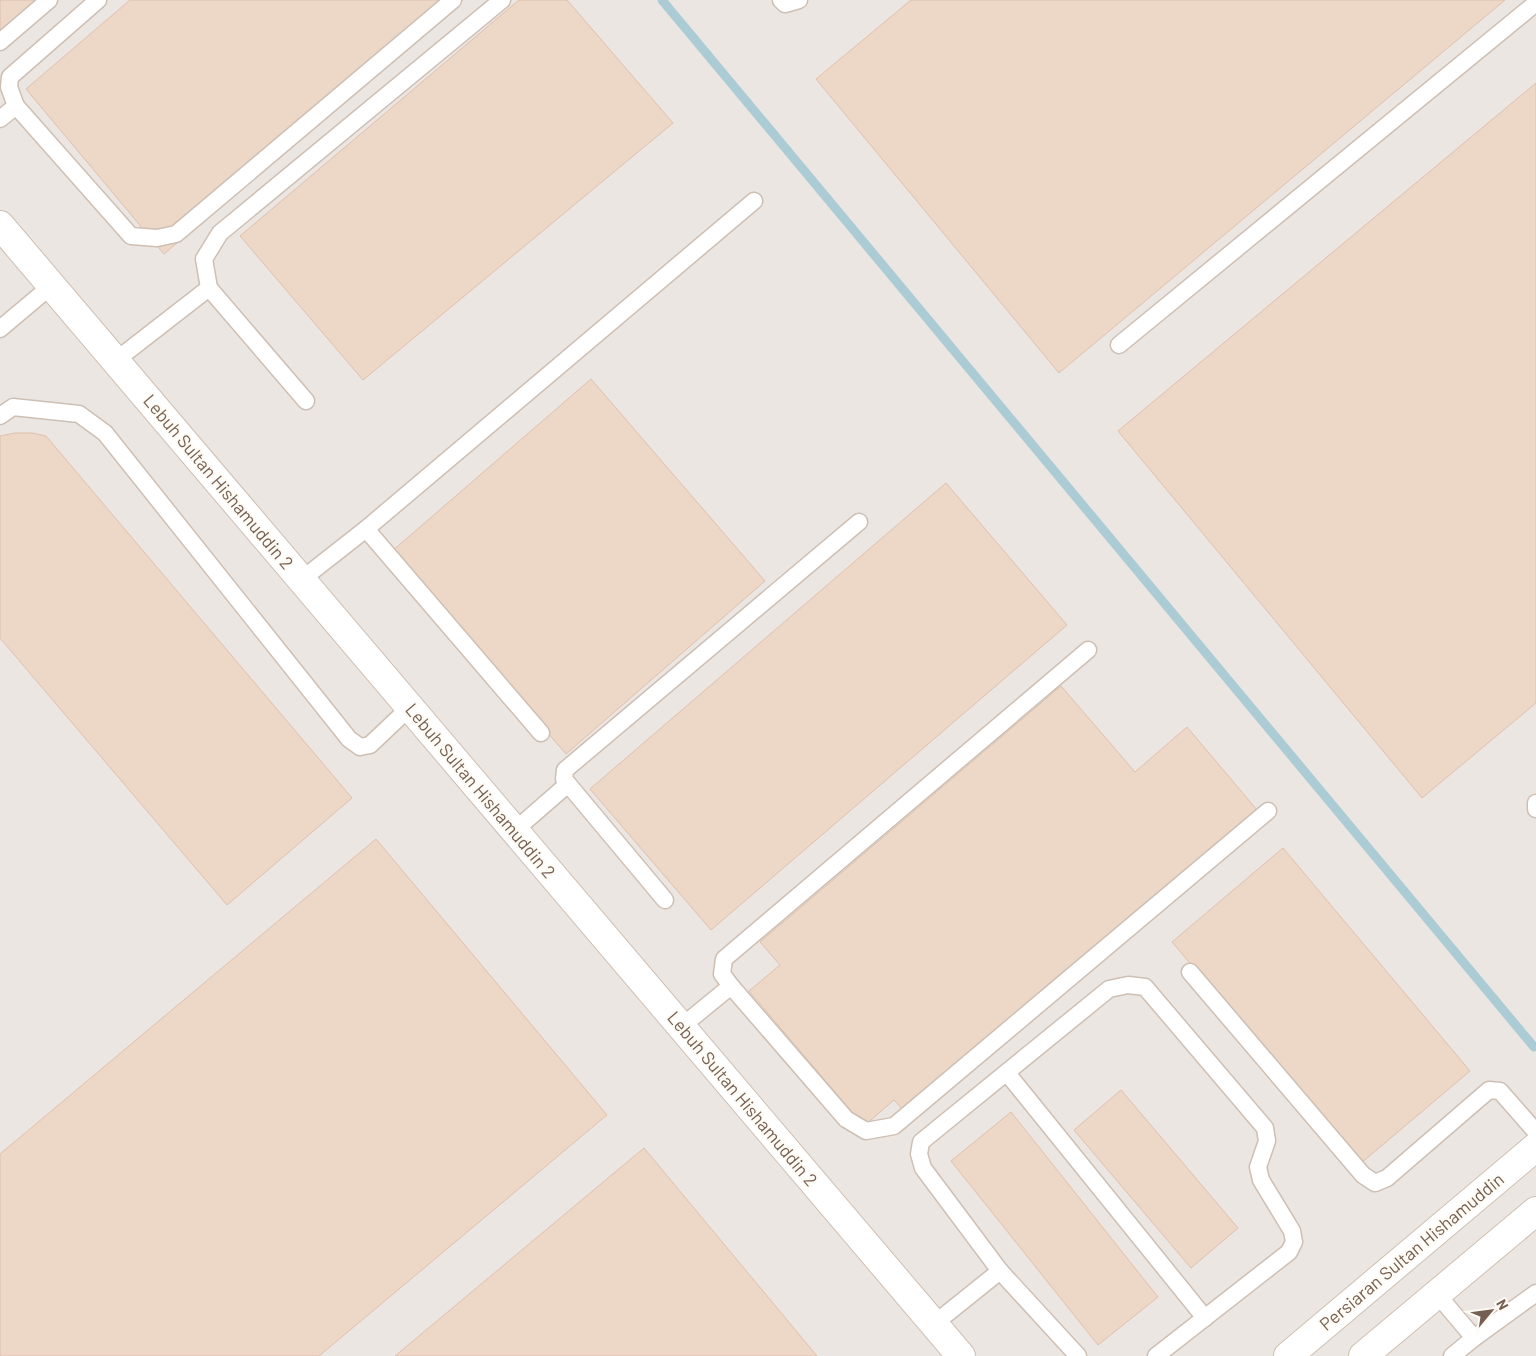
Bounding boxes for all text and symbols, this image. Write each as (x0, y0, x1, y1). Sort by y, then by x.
street label: Lebuh Sultan Hishamuddin 2 (139, 389, 298, 573)
street label: Lebuh Sultan Hishamuddin 2 (401, 698, 560, 882)
street label: Lebuh Sultan Hishamuddin 2 (663, 1006, 822, 1190)
street label: Persiaran Sultan Hishamuddin (1315, 1168, 1508, 1335)
north arrow (1466, 1286, 1516, 1336)
text: N (1493, 1296, 1512, 1313)

